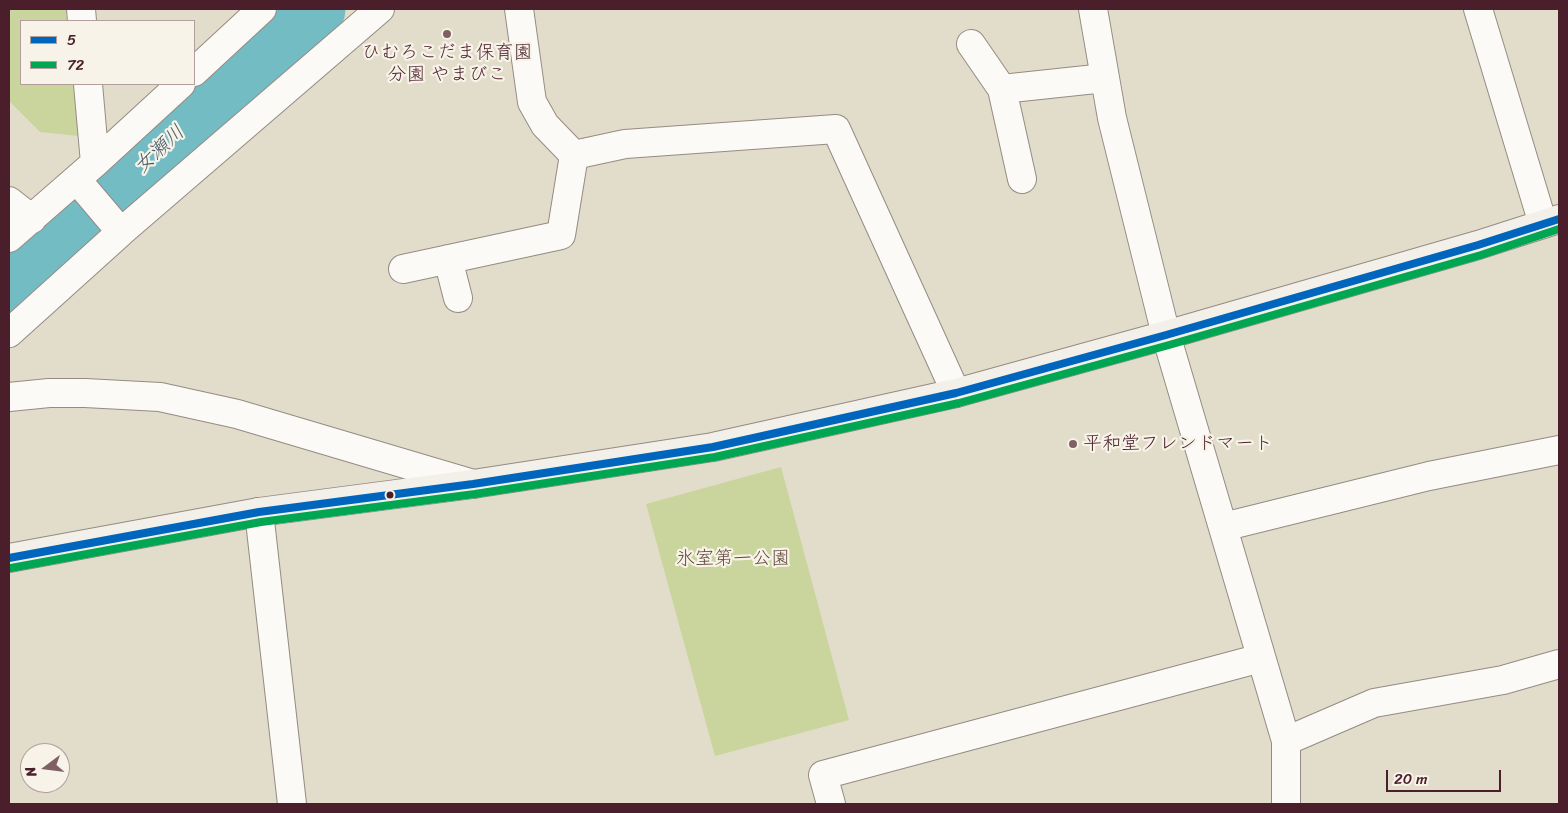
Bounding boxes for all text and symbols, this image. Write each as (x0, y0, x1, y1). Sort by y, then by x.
legend (20, 20, 195, 85)
text: 5 (67, 27, 76, 53)
marker: ひむろこだま保育園 分園 やまびこ (441, 28, 453, 40)
place label: ひむろこだま保育園 分園 やまびこ (362, 42, 532, 86)
text: 72 (67, 52, 84, 78)
water label: 女瀬川 (130, 121, 190, 179)
place label: 平和堂フレンドマート (1083, 433, 1273, 455)
marker: 平和堂フレンドマート (1067, 438, 1079, 450)
unlabelled marker (385, 490, 395, 500)
park label: 氷室第一公園 (676, 548, 790, 570)
north arrow (20, 743, 70, 793)
scale bar (1388, 760, 1503, 792)
text: N (18, 764, 44, 780)
text: 20 m (1394, 766, 1428, 792)

